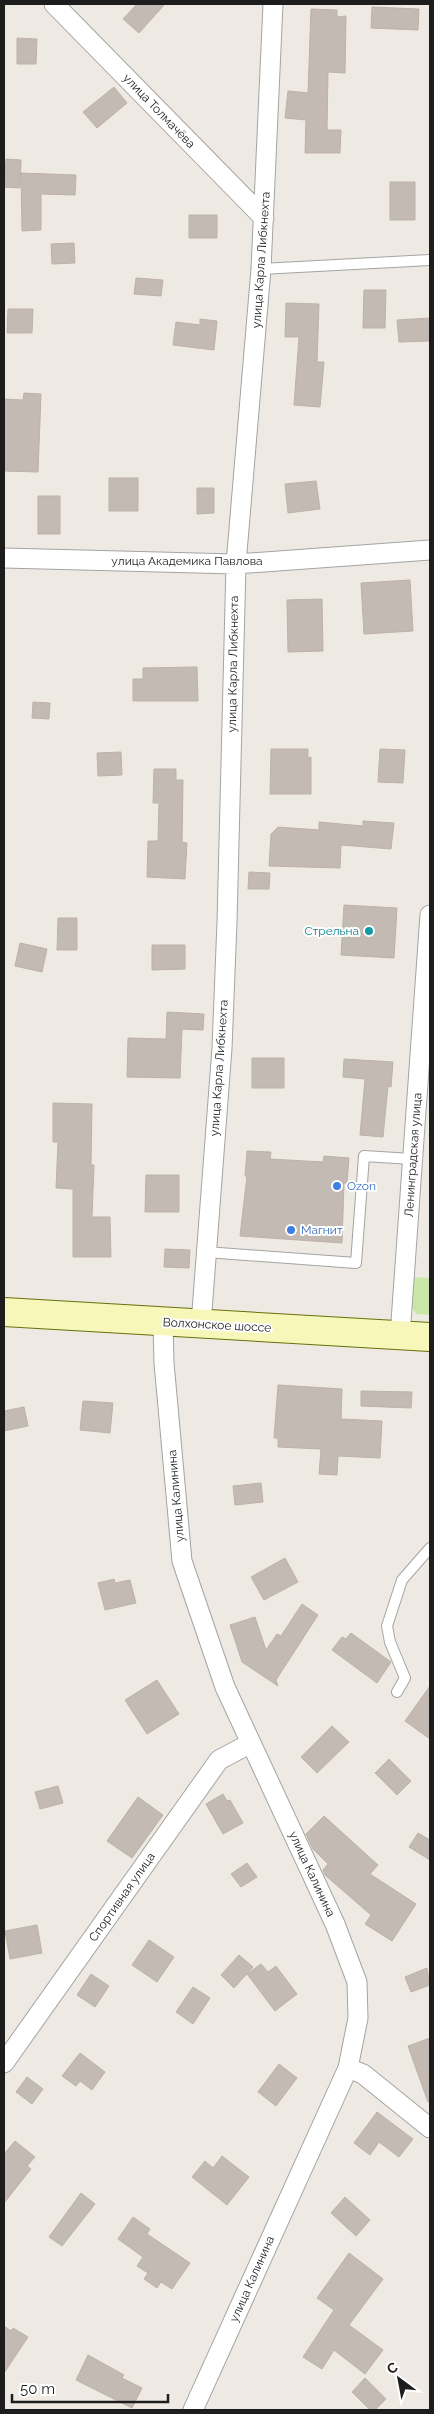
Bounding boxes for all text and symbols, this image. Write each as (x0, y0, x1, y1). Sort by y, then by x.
street label: улица Толмачёва (120, 71, 198, 151)
street label: улица Карла Либкнехта (249, 191, 273, 329)
street label: улица Академика Павлова (111, 554, 263, 568)
street label: улица Карла Либкнехта (225, 596, 241, 732)
place label: Стрельна (304, 924, 359, 938)
marker: Стрельна (363, 925, 375, 937)
street label: улица Карла Либкнехта (207, 999, 231, 1137)
street label: Ленинградская улица (402, 1092, 424, 1218)
place label: Ozon (347, 1179, 376, 1193)
marker: Ozon (331, 1180, 343, 1192)
place label: Магнит (301, 1223, 343, 1237)
marker: Магнит (285, 1224, 297, 1236)
street label: Волхонское шоссе (162, 1315, 272, 1335)
street label: улица Калинина (165, 1449, 187, 1543)
street label: улица Калинина (286, 1829, 338, 1919)
street label: Спортивная улица (86, 1850, 158, 1944)
street label: улица Калинина (227, 2234, 277, 2324)
north arrow (374, 2354, 424, 2404)
text: С (384, 2358, 401, 2377)
scale bar (12, 2372, 169, 2404)
text: 50 m (20, 2380, 55, 2398)

